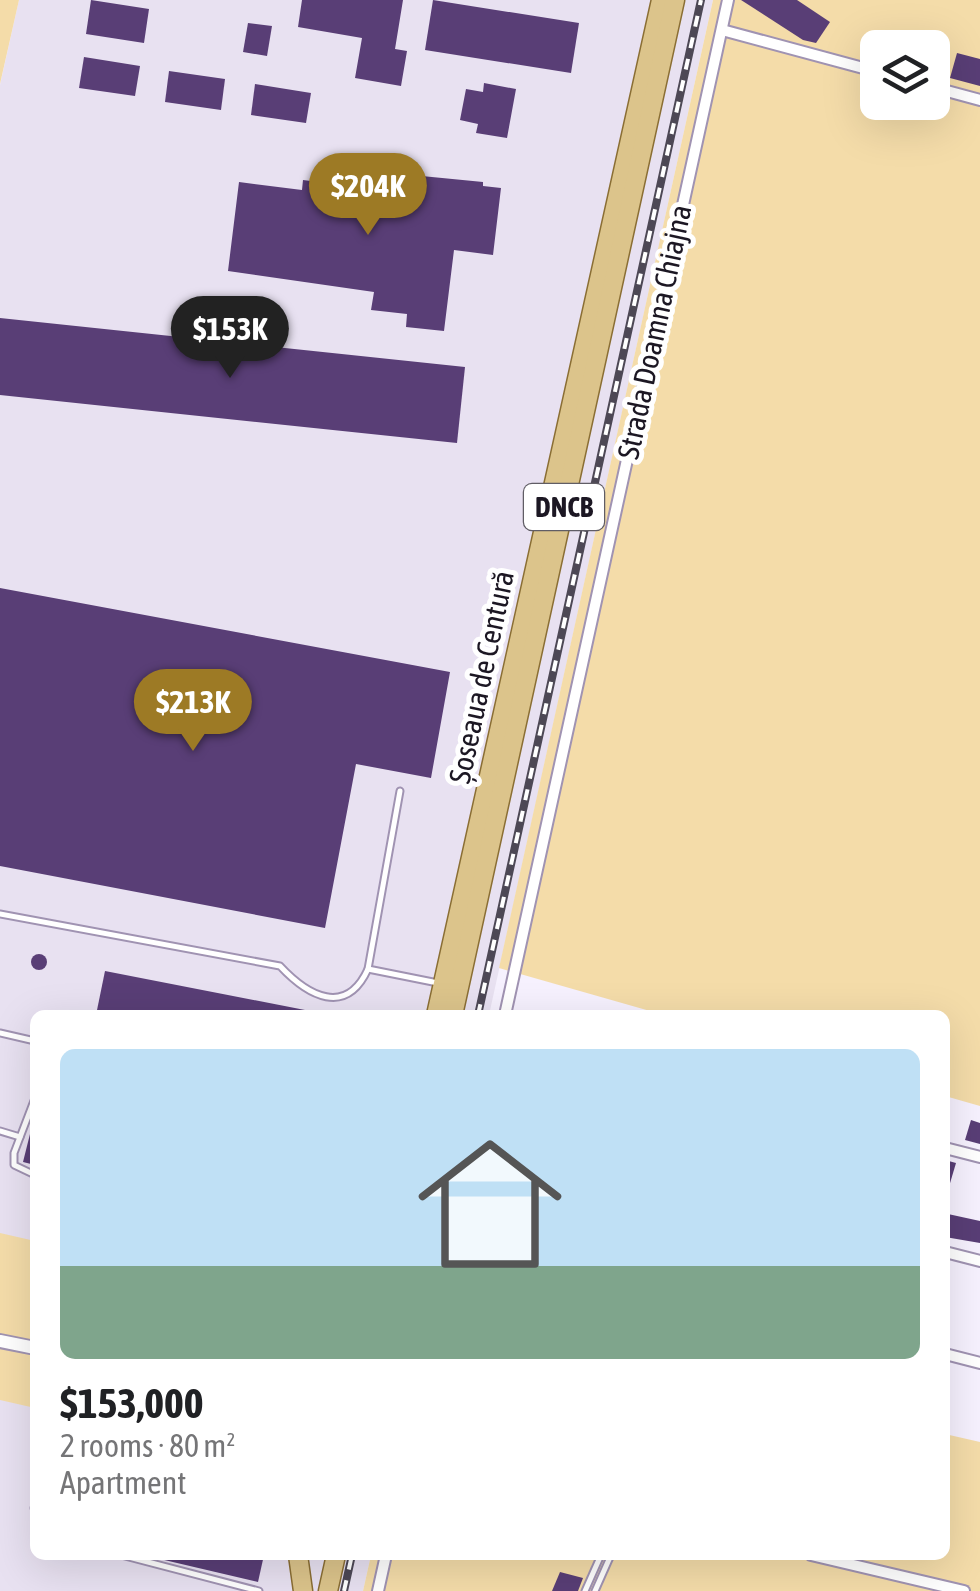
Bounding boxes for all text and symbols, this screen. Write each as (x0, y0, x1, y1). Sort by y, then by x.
map controls (860, 30, 950, 120)
button: layers (860, 30, 950, 120)
pin: $204K (298, 153, 438, 238)
text: $204K (331, 167, 405, 204)
street label: Strada Doamna Chiajna (610, 202, 698, 462)
pin: $153K (160, 296, 300, 381)
text: $153K (193, 310, 267, 347)
road number: DNCB (524, 484, 604, 530)
street label: Șoseaua de Centură (442, 567, 521, 786)
pin: $213K (123, 669, 263, 754)
text: $213K (156, 683, 230, 720)
icon: home (400, 1114, 580, 1294)
text: $153,000 (60, 1379, 204, 1427)
text: 2 rooms · 80 m² (60, 1427, 235, 1464)
text: Apartment (60, 1464, 186, 1501)

